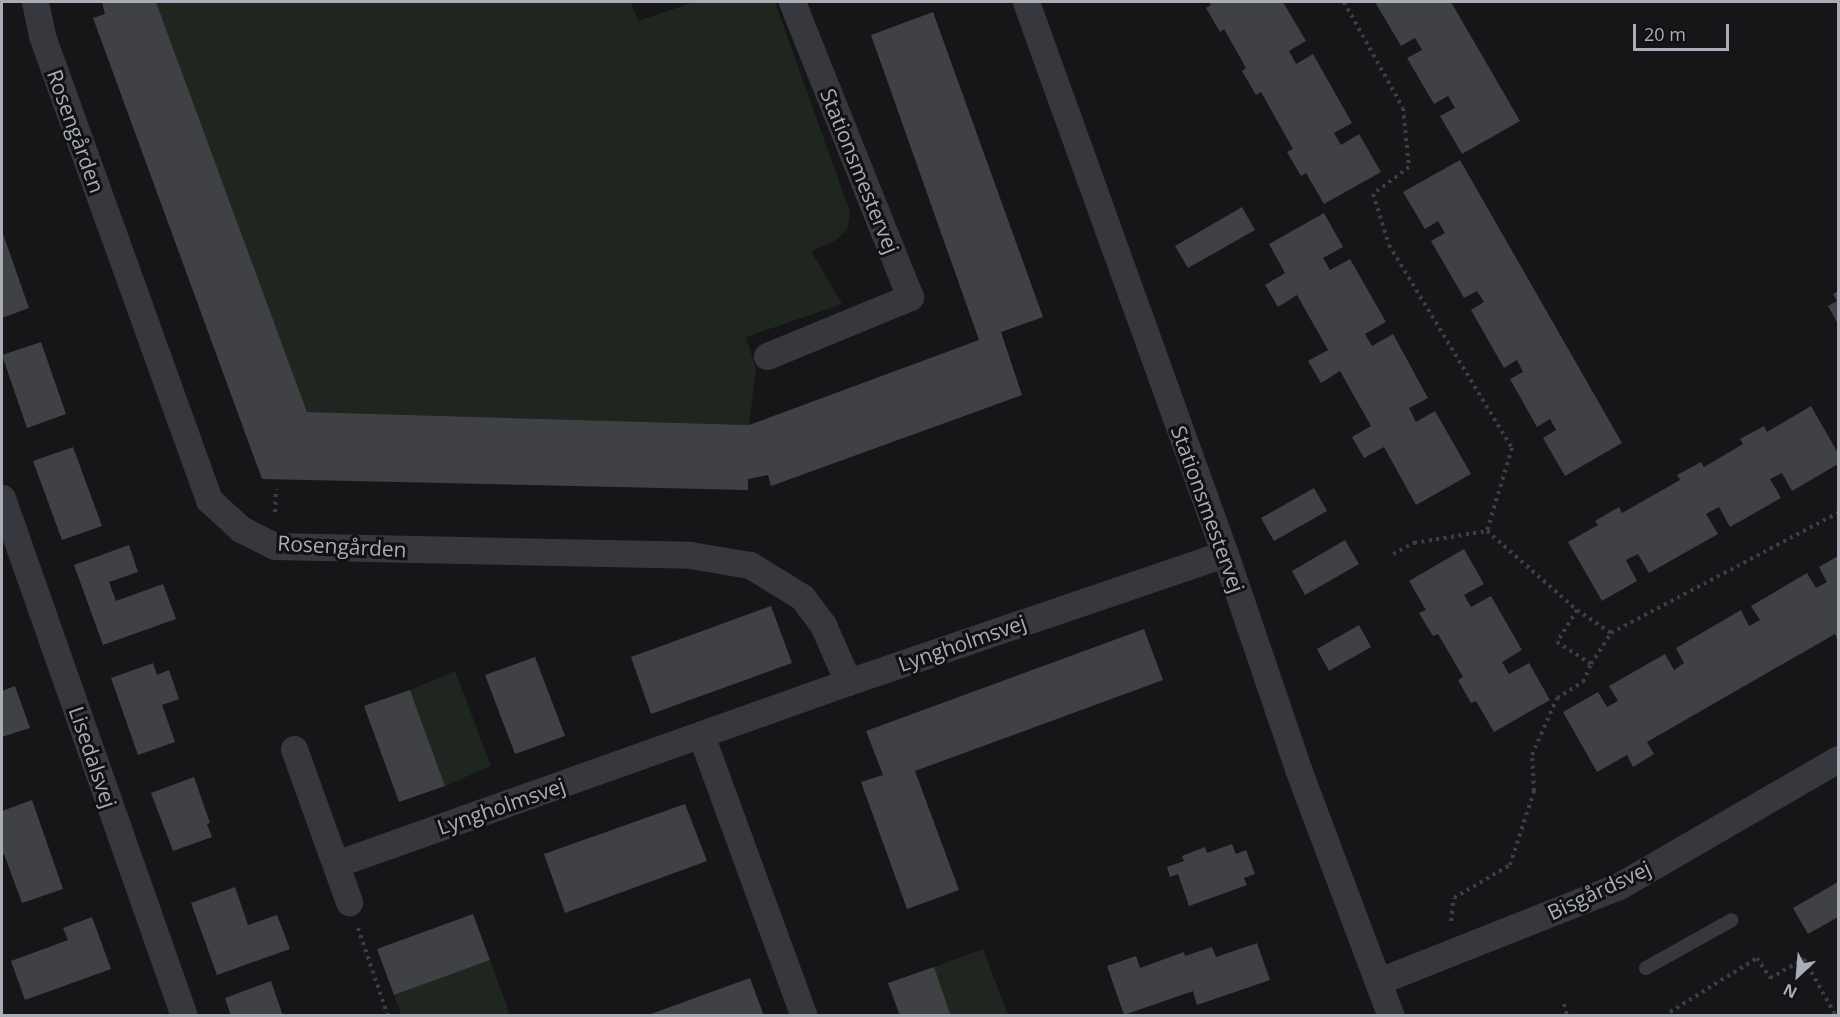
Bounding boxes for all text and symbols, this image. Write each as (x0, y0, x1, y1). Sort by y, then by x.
scale bar (1636, 12, 1732, 50)
text: 20 m (1644, 22, 1686, 46)
street label: Rosengården (42, 66, 110, 196)
street label: Stationsmestervej (815, 85, 905, 257)
street label: Stationsmestervej (1166, 422, 1250, 596)
street label: Rosengården (277, 530, 407, 562)
street label: Lyngholmsvej (895, 609, 1029, 677)
street label: Lisedalsvej (64, 703, 122, 811)
street label: Lyngholmsvej (434, 772, 568, 840)
street label: Bisgårdsvej (1543, 855, 1655, 925)
north arrow (1768, 945, 1828, 1005)
text: N (1779, 978, 1801, 1004)

